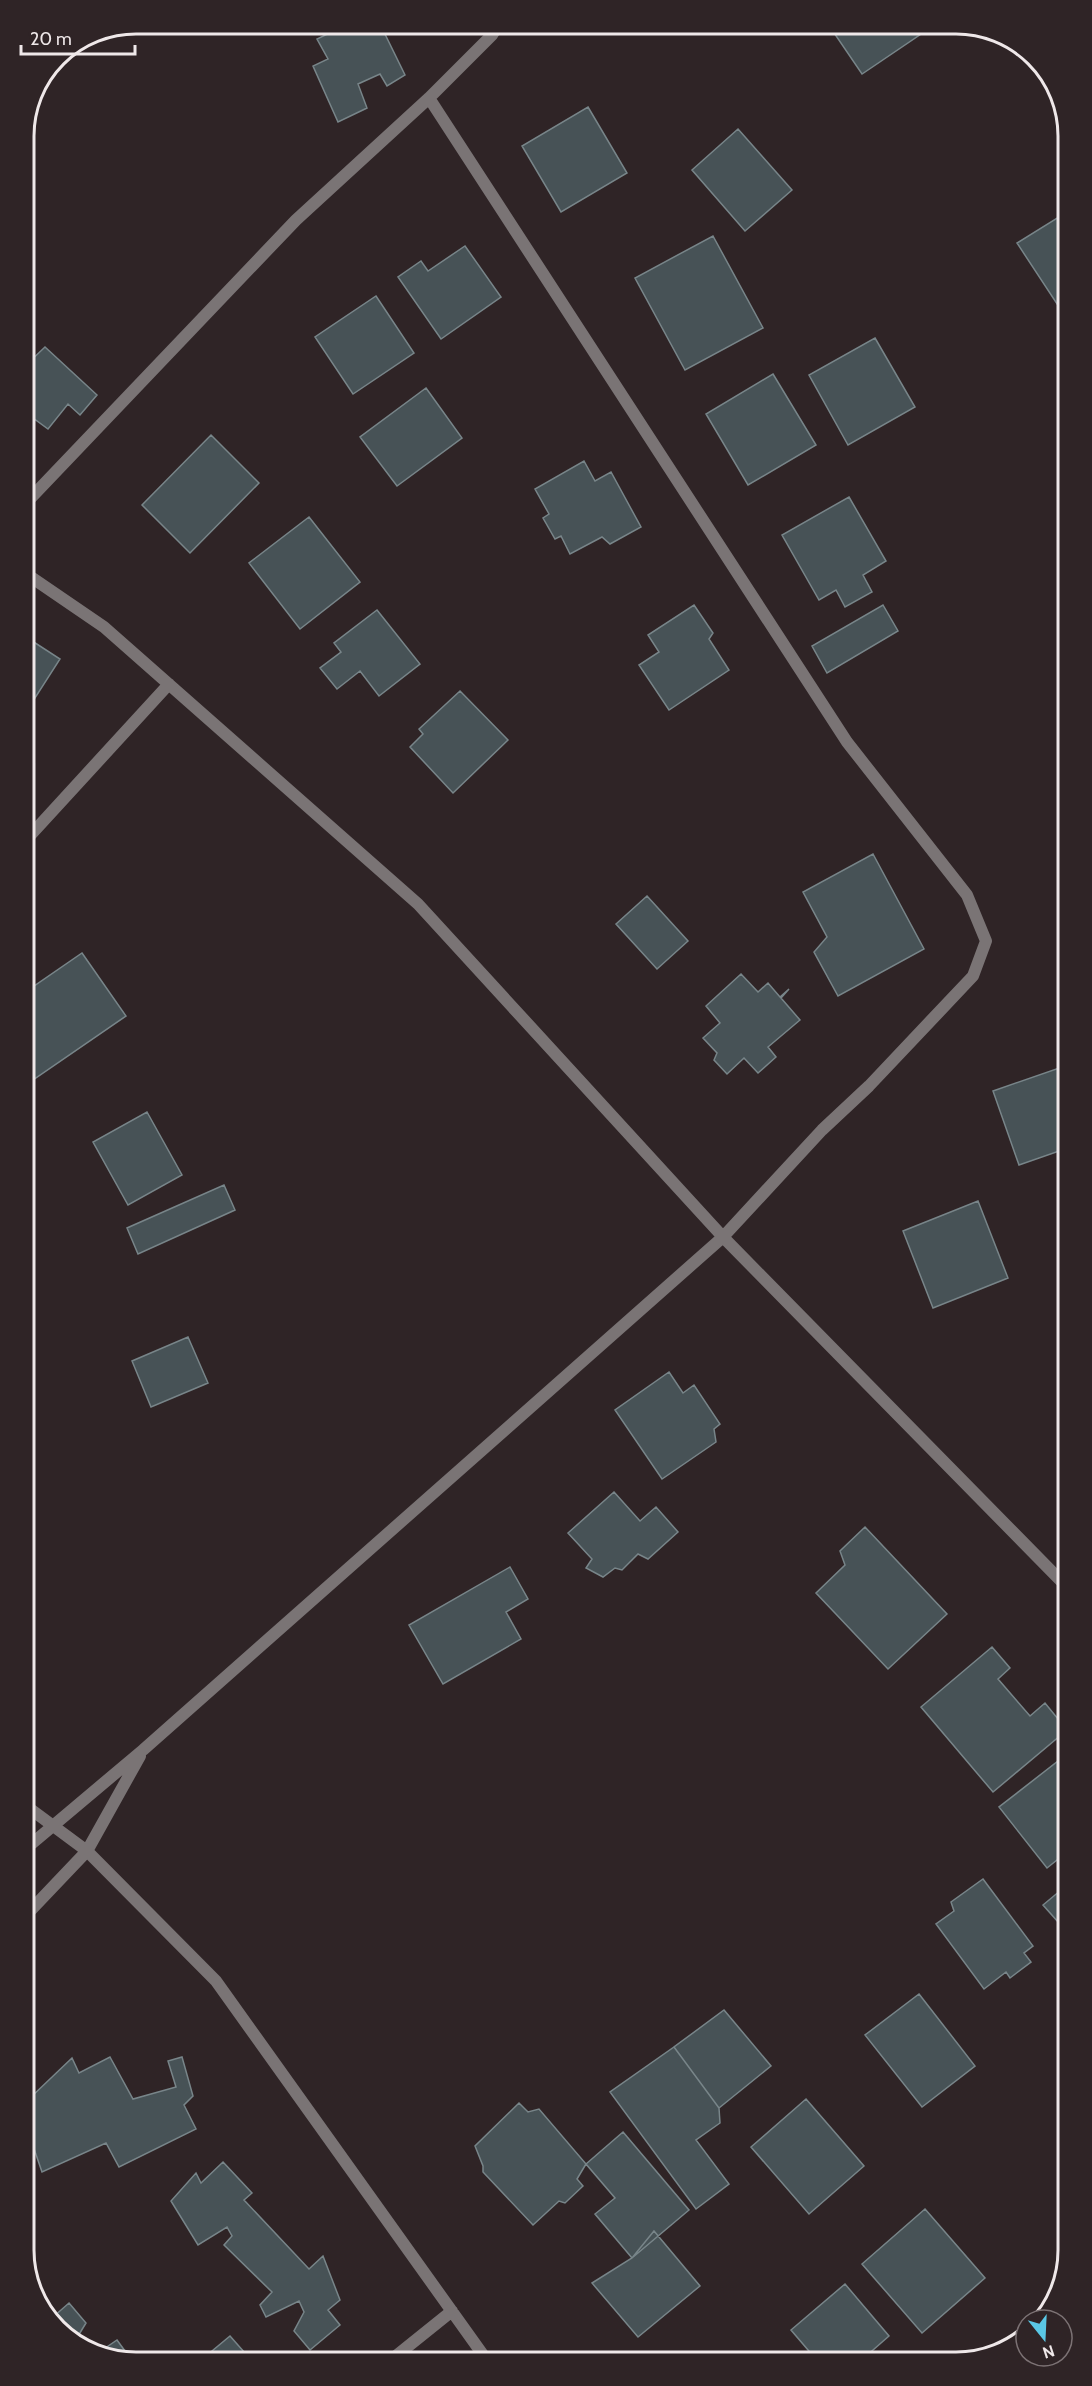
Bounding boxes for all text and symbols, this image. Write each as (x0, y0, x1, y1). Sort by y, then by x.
scale bar (21, 18, 135, 56)
text: 20 m (30, 28, 72, 50)
north arrow (1014, 2308, 1074, 2368)
text: N (1040, 2341, 1057, 2363)

